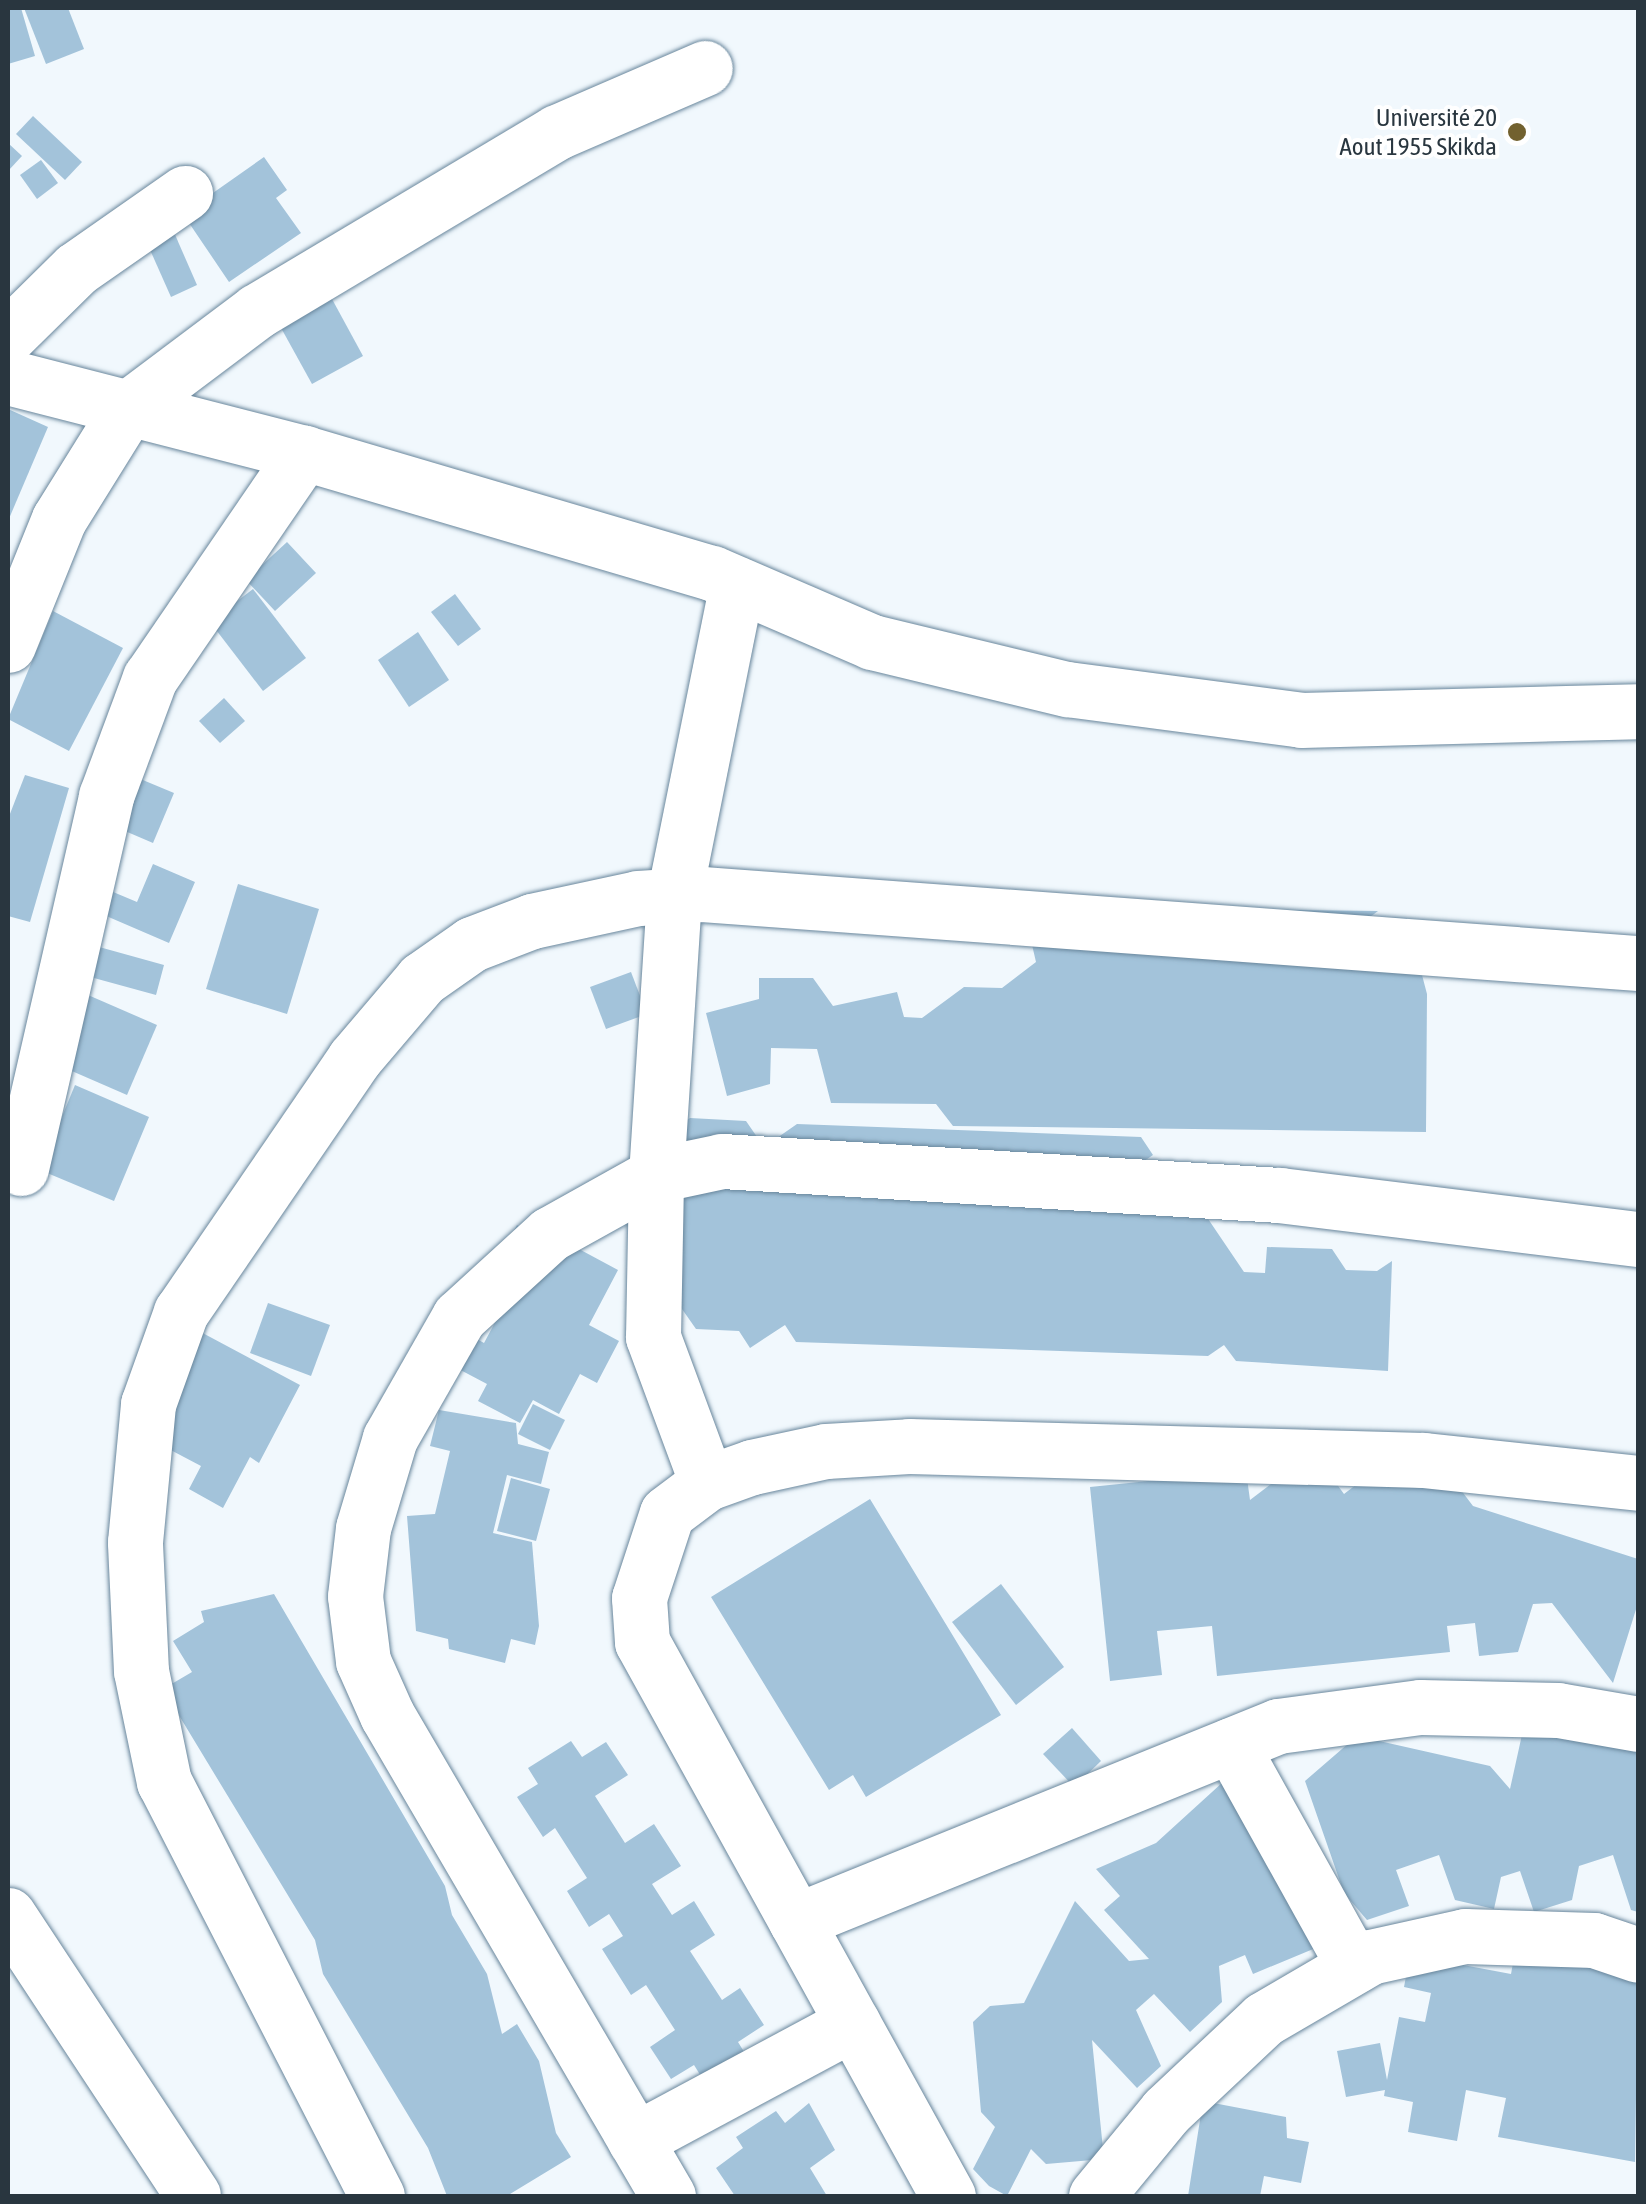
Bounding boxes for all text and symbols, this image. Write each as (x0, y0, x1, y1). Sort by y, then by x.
place label: Université 20 Aout 1955 Skikda (1339, 103, 1497, 162)
marker: Université 20 Aout 1955 Skikda (1506, 121, 1528, 143)

